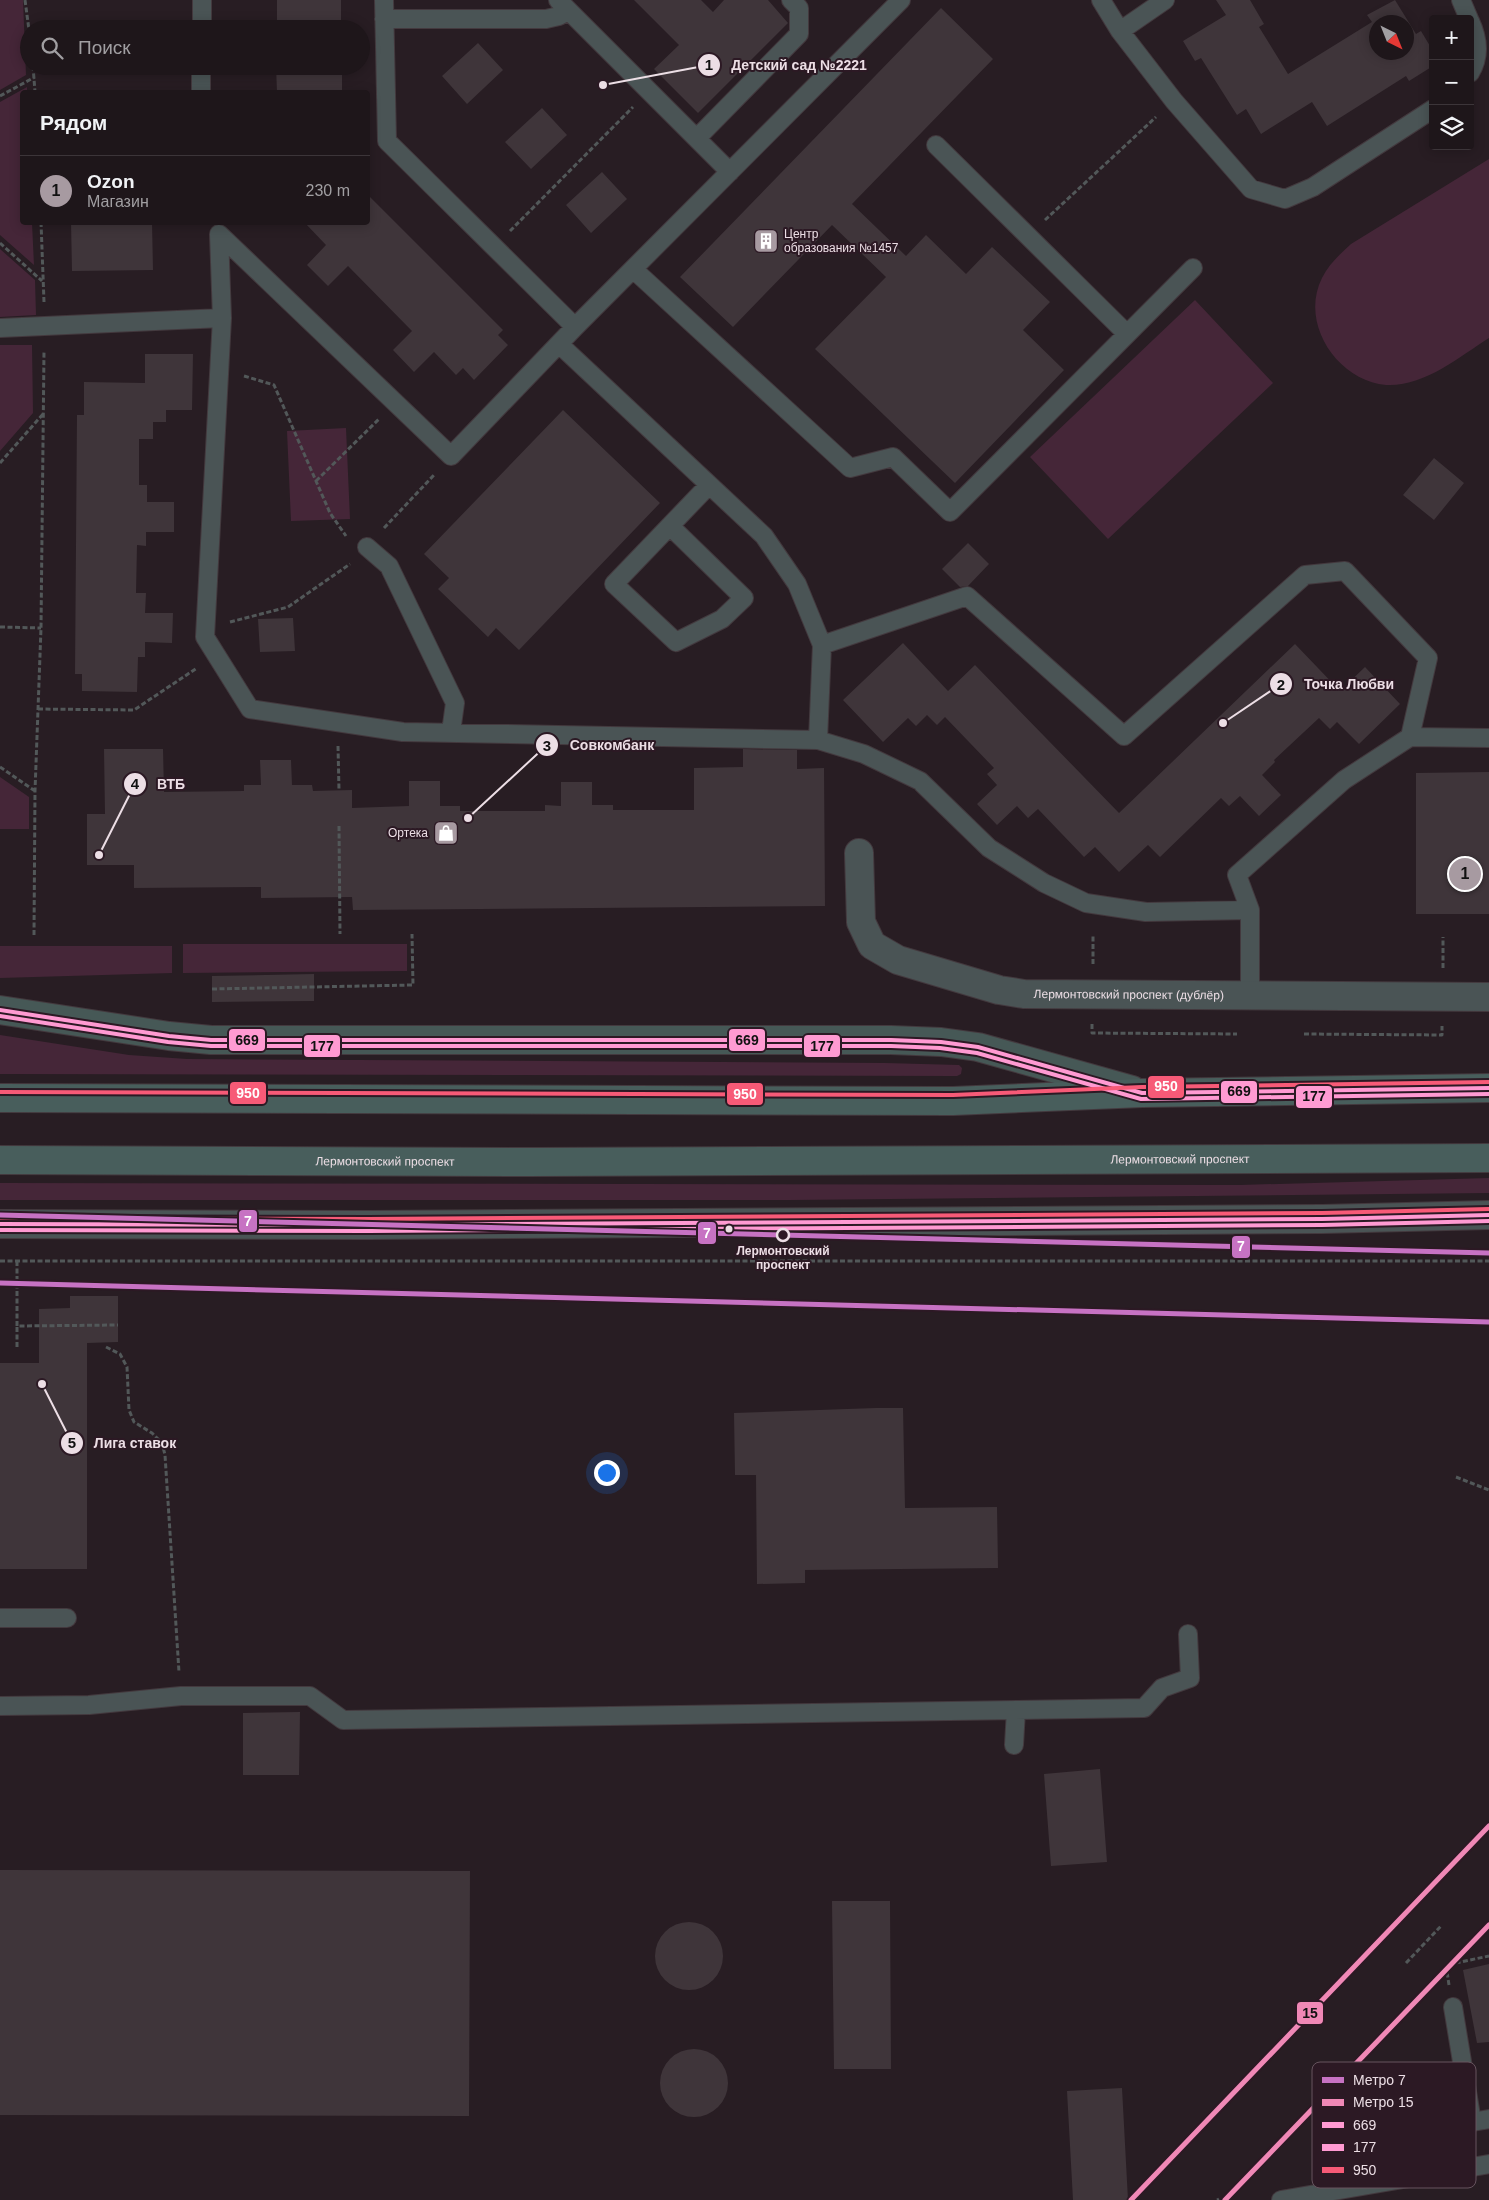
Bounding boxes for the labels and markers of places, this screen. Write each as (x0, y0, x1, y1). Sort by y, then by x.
callout: Детский сад №2221 (696, 50, 877, 79)
place label: Центр образования №1457 (784, 227, 899, 255)
building icon: Центр образования №1457 (753, 228, 779, 254)
callout: Точка Любви (1269, 670, 1404, 699)
callout: Совкомбанк (534, 731, 664, 760)
callout: ВТБ (122, 769, 195, 798)
shop icon: Ортека (433, 820, 459, 846)
place label: Ортека (388, 826, 428, 840)
pin: 1 (1449, 855, 1481, 893)
unlabelled marker (724, 1224, 734, 1234)
marker: Лермонтовский проспект (776, 1228, 790, 1242)
place label: Лермонтовский проспект (736, 1244, 830, 1272)
callout: Лига ставок (59, 1428, 187, 1457)

